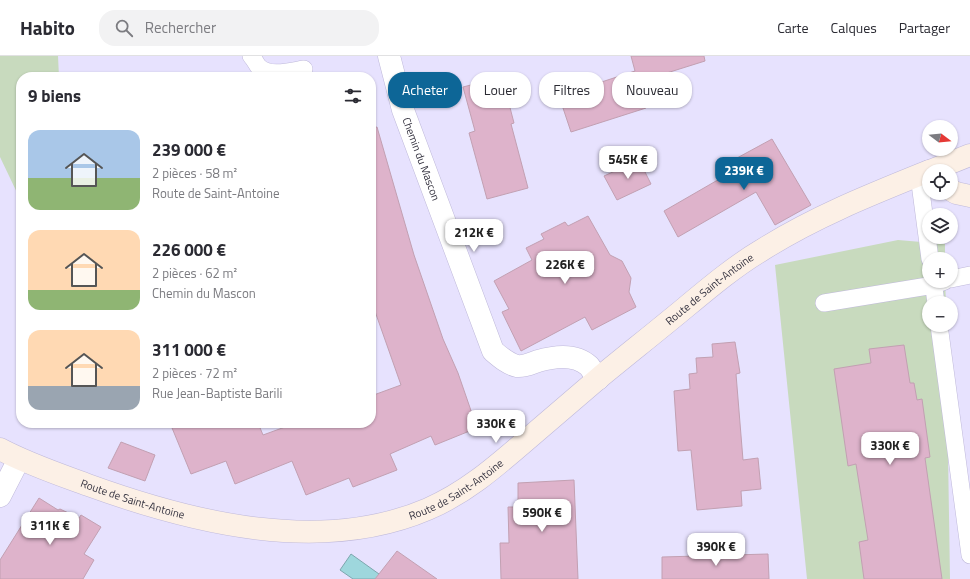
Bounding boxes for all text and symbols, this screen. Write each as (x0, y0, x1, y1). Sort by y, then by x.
search box (99, 10, 379, 46)
text: Habito (20, 13, 75, 42)
text: Rechercher (145, 16, 216, 39)
icon: search (113, 17, 135, 39)
text: Carte (777, 17, 809, 38)
text: Calques (831, 17, 877, 38)
text: Partager (899, 17, 950, 38)
chip: Acheter (388, 72, 462, 108)
chip: Louer (470, 72, 531, 108)
chip: Filtres (539, 72, 604, 108)
chip: Nouveau (612, 72, 692, 108)
text: 9 biens (28, 83, 81, 109)
icon: filters (342, 85, 364, 107)
street label: Chemin du Mascon (398, 115, 444, 203)
north arrow (922, 120, 958, 156)
map controls (922, 120, 958, 332)
text: 239 000 € (152, 137, 226, 163)
icon: home (60, 146, 108, 194)
pin: 545K € (595, 146, 661, 180)
text: 545K € (608, 149, 648, 169)
pin: 239K € (711, 157, 777, 191)
text: 239K € (724, 160, 764, 180)
text: 2 pièces · 58 m² (152, 163, 237, 183)
button: locate (922, 164, 958, 200)
text: Route de Saint-Antoine (152, 183, 280, 203)
button: layers (922, 208, 958, 244)
pin: 212K € (441, 219, 507, 253)
text: 212K € (454, 222, 494, 242)
text: 226 000 € (152, 237, 226, 263)
icon: home (60, 246, 108, 294)
street label: Route de Saint-Antoine (662, 249, 757, 329)
pin: 226K € (532, 251, 598, 285)
button: + (922, 252, 958, 288)
text: 226K € (545, 254, 585, 274)
text: 2 pièces · 62 m² (152, 263, 237, 283)
text: Chemin du Mascon (152, 283, 256, 303)
button: − (922, 296, 958, 332)
text: 311 000 € (152, 337, 226, 363)
icon: home (60, 346, 108, 394)
text: 2 pièces · 72 m² (152, 363, 237, 383)
text: Rue Jean-Baptiste Barili (152, 383, 282, 403)
pin: 330K € (463, 410, 529, 444)
text: 330K € (476, 413, 516, 433)
pin: 330K € (857, 432, 923, 466)
text: 330K € (870, 435, 910, 455)
street label: Route de Saint-Antoine (406, 455, 507, 524)
street label: Route de Saint-Antoine (78, 475, 187, 523)
pin: 590K € (509, 499, 575, 533)
text: 590K € (522, 502, 562, 522)
pin: 311K € (17, 512, 83, 546)
text: 311K € (30, 515, 70, 535)
pin: 390K € (683, 533, 749, 567)
text: 390K € (696, 536, 736, 556)

